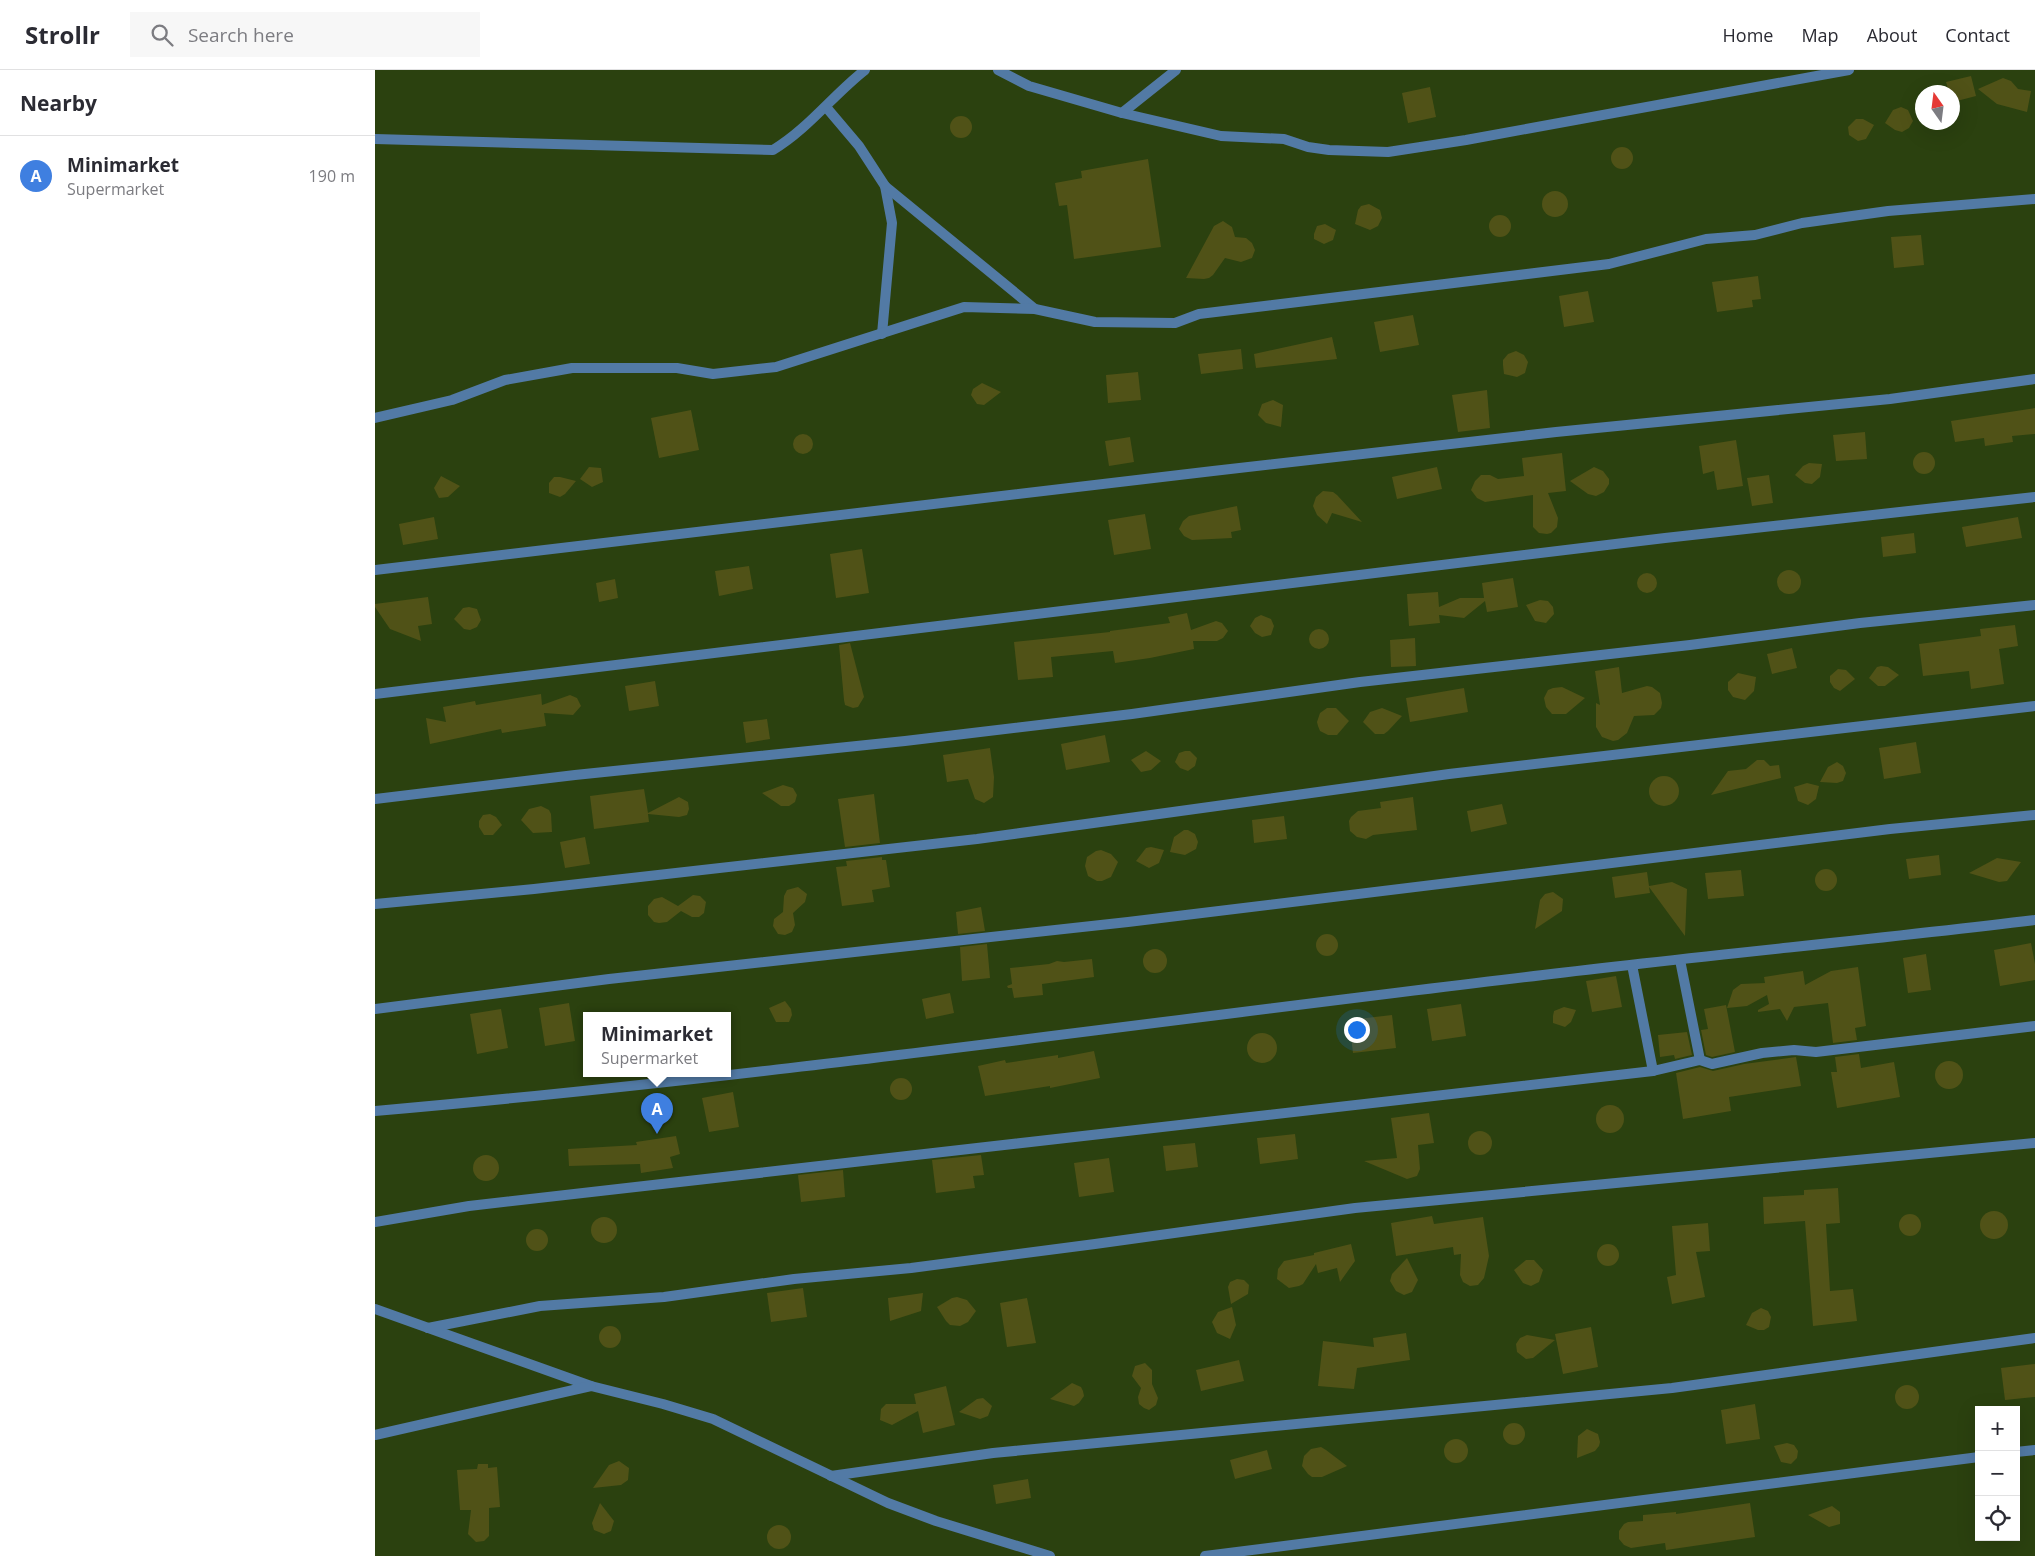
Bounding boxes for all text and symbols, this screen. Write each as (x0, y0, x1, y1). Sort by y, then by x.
search box (130, 12, 480, 57)
text: Strollr (25, 18, 100, 51)
icon: search (148, 21, 176, 49)
text: Search here (188, 22, 294, 48)
text: Home (1723, 23, 1773, 47)
text: Map (1801, 23, 1839, 47)
text: About (1867, 23, 1917, 47)
text: Contact (1945, 23, 2010, 47)
north arrow (1915, 85, 1960, 130)
text: Nearby (20, 89, 97, 117)
text: Minimarket (67, 152, 179, 178)
text: A (30, 165, 42, 187)
text: 190 m (309, 165, 355, 187)
text: Supermarket (67, 178, 164, 200)
popup (583, 1012, 731, 1077)
your location (1344, 1017, 1370, 1043)
text: Minimarket (601, 1021, 713, 1047)
text: Supermarket (601, 1047, 698, 1069)
pin: A (641, 1093, 673, 1134)
map controls (1975, 1406, 2020, 1541)
button: + (1975, 1406, 2020, 1451)
button: − (1975, 1451, 2020, 1496)
button: locate (1975, 1496, 2020, 1541)

